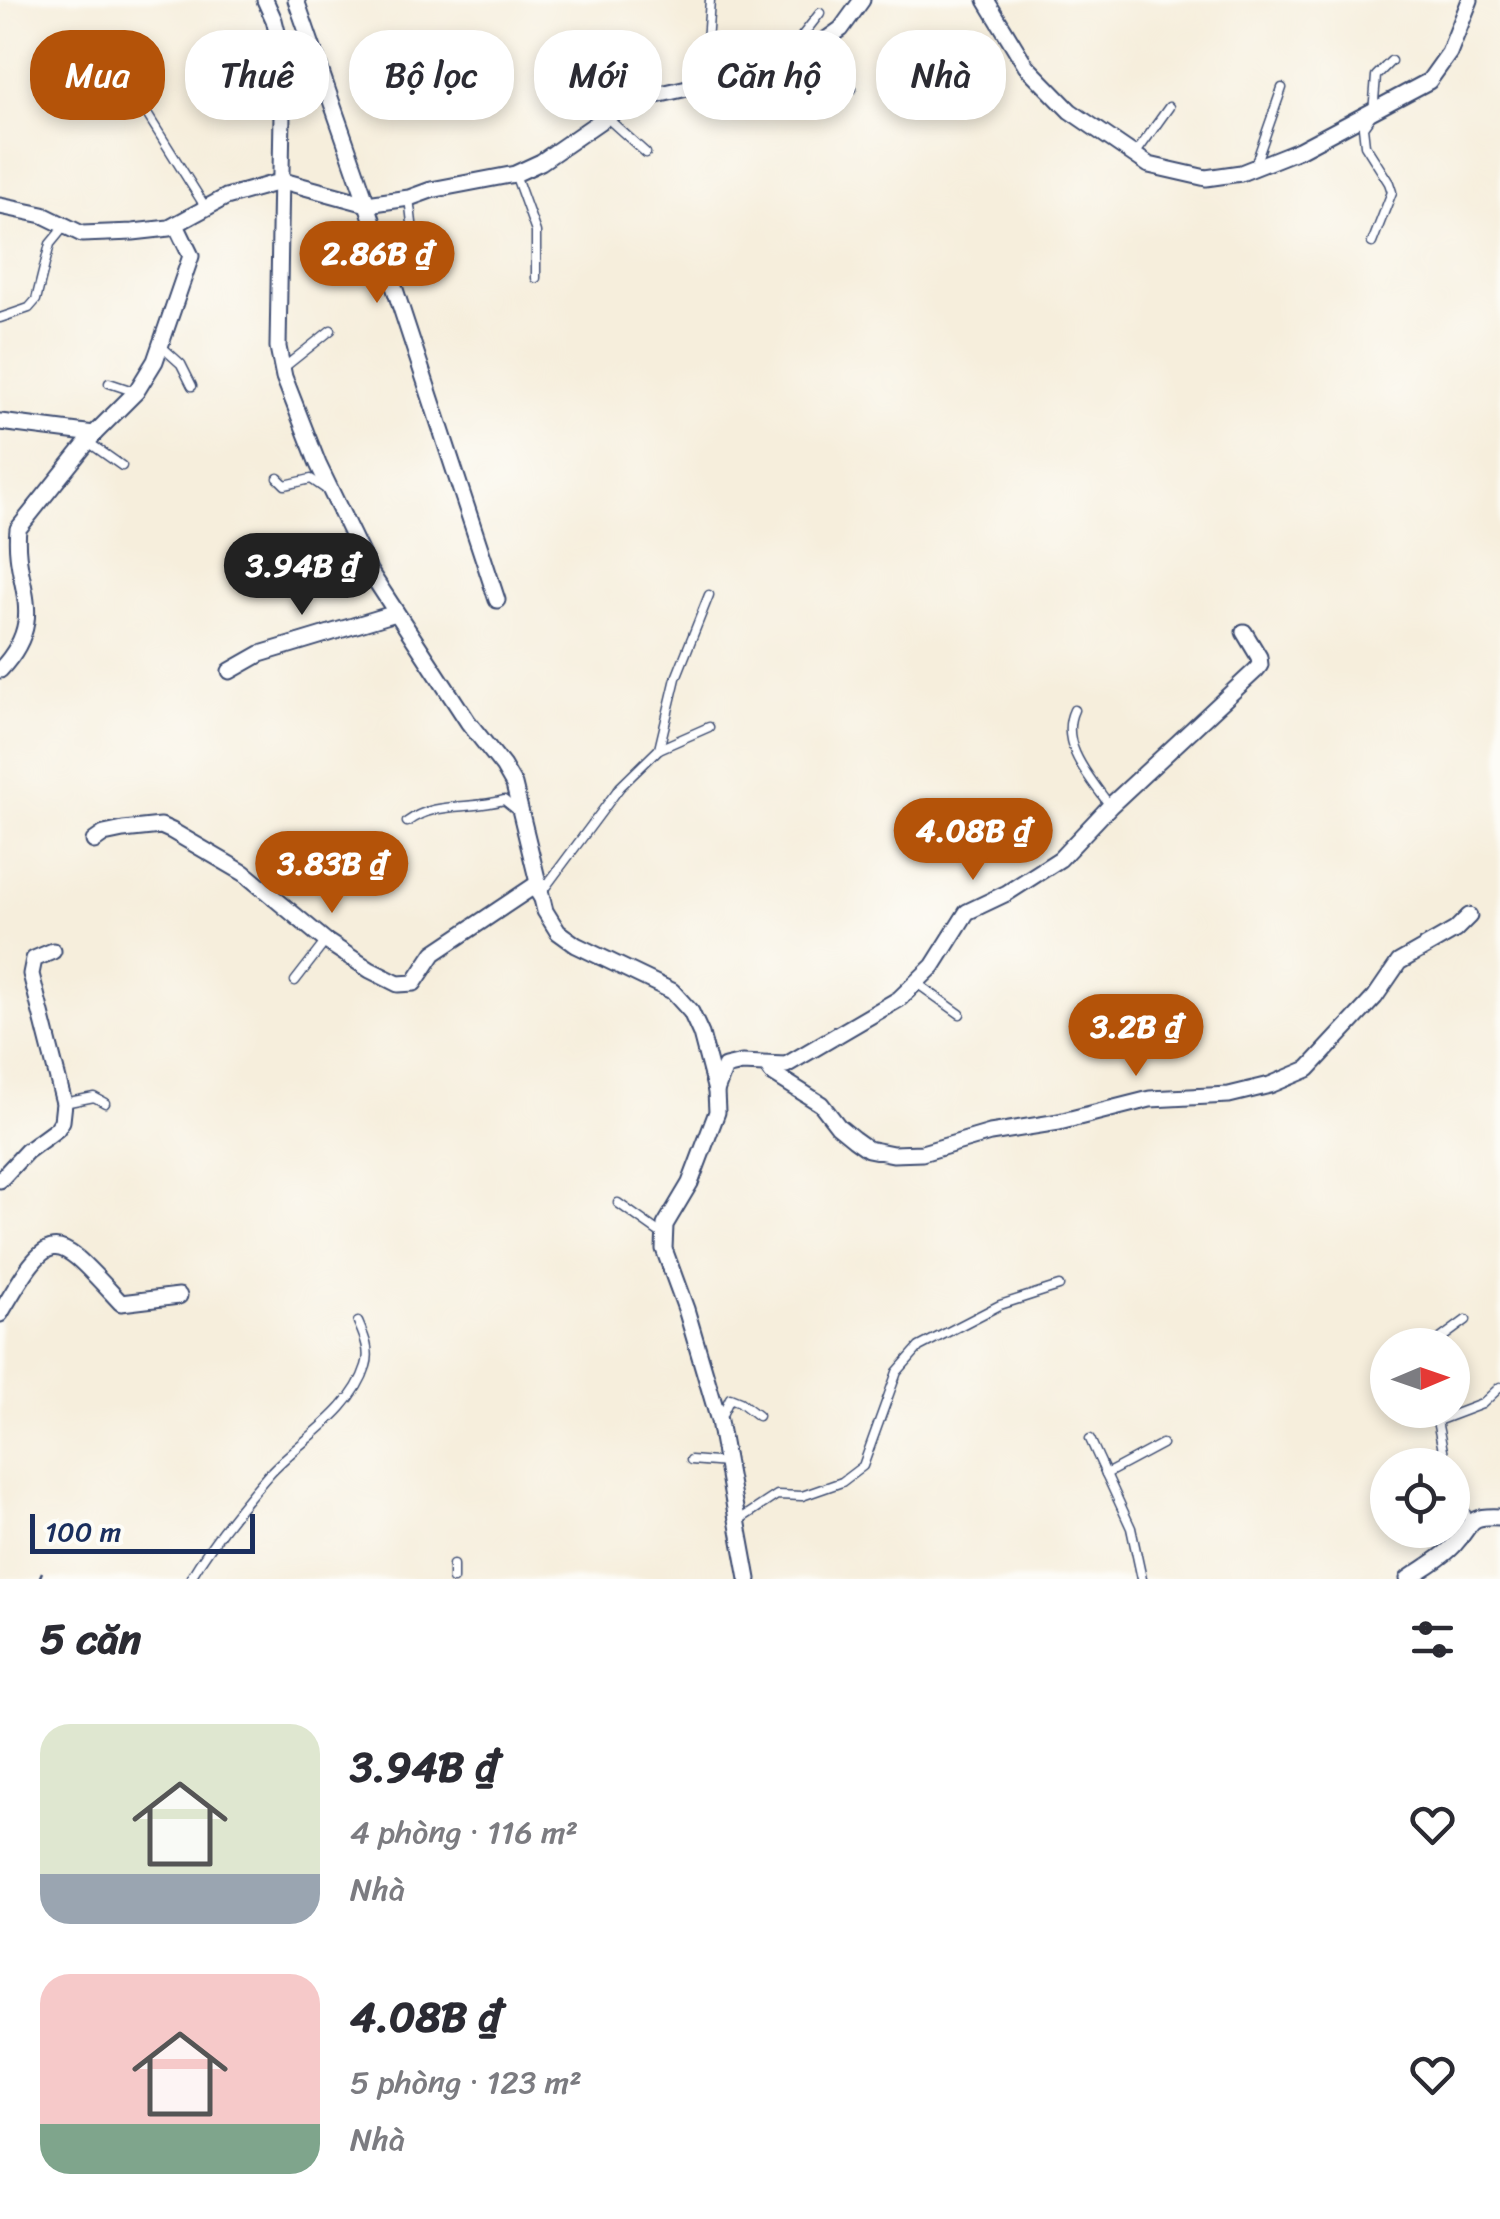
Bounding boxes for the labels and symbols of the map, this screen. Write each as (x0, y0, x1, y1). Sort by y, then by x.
pin: 2.86B ₫ (285, 221, 469, 306)
pin: 3.94B ₫ (210, 533, 394, 618)
pin: 4.08B ₫ (881, 798, 1065, 883)
pin: 3.83B ₫ (240, 831, 424, 916)
pin: 3.2B ₫ (1055, 994, 1217, 1079)
north arrow (1370, 1328, 1470, 1428)
scale bar (30, 1509, 255, 1554)

